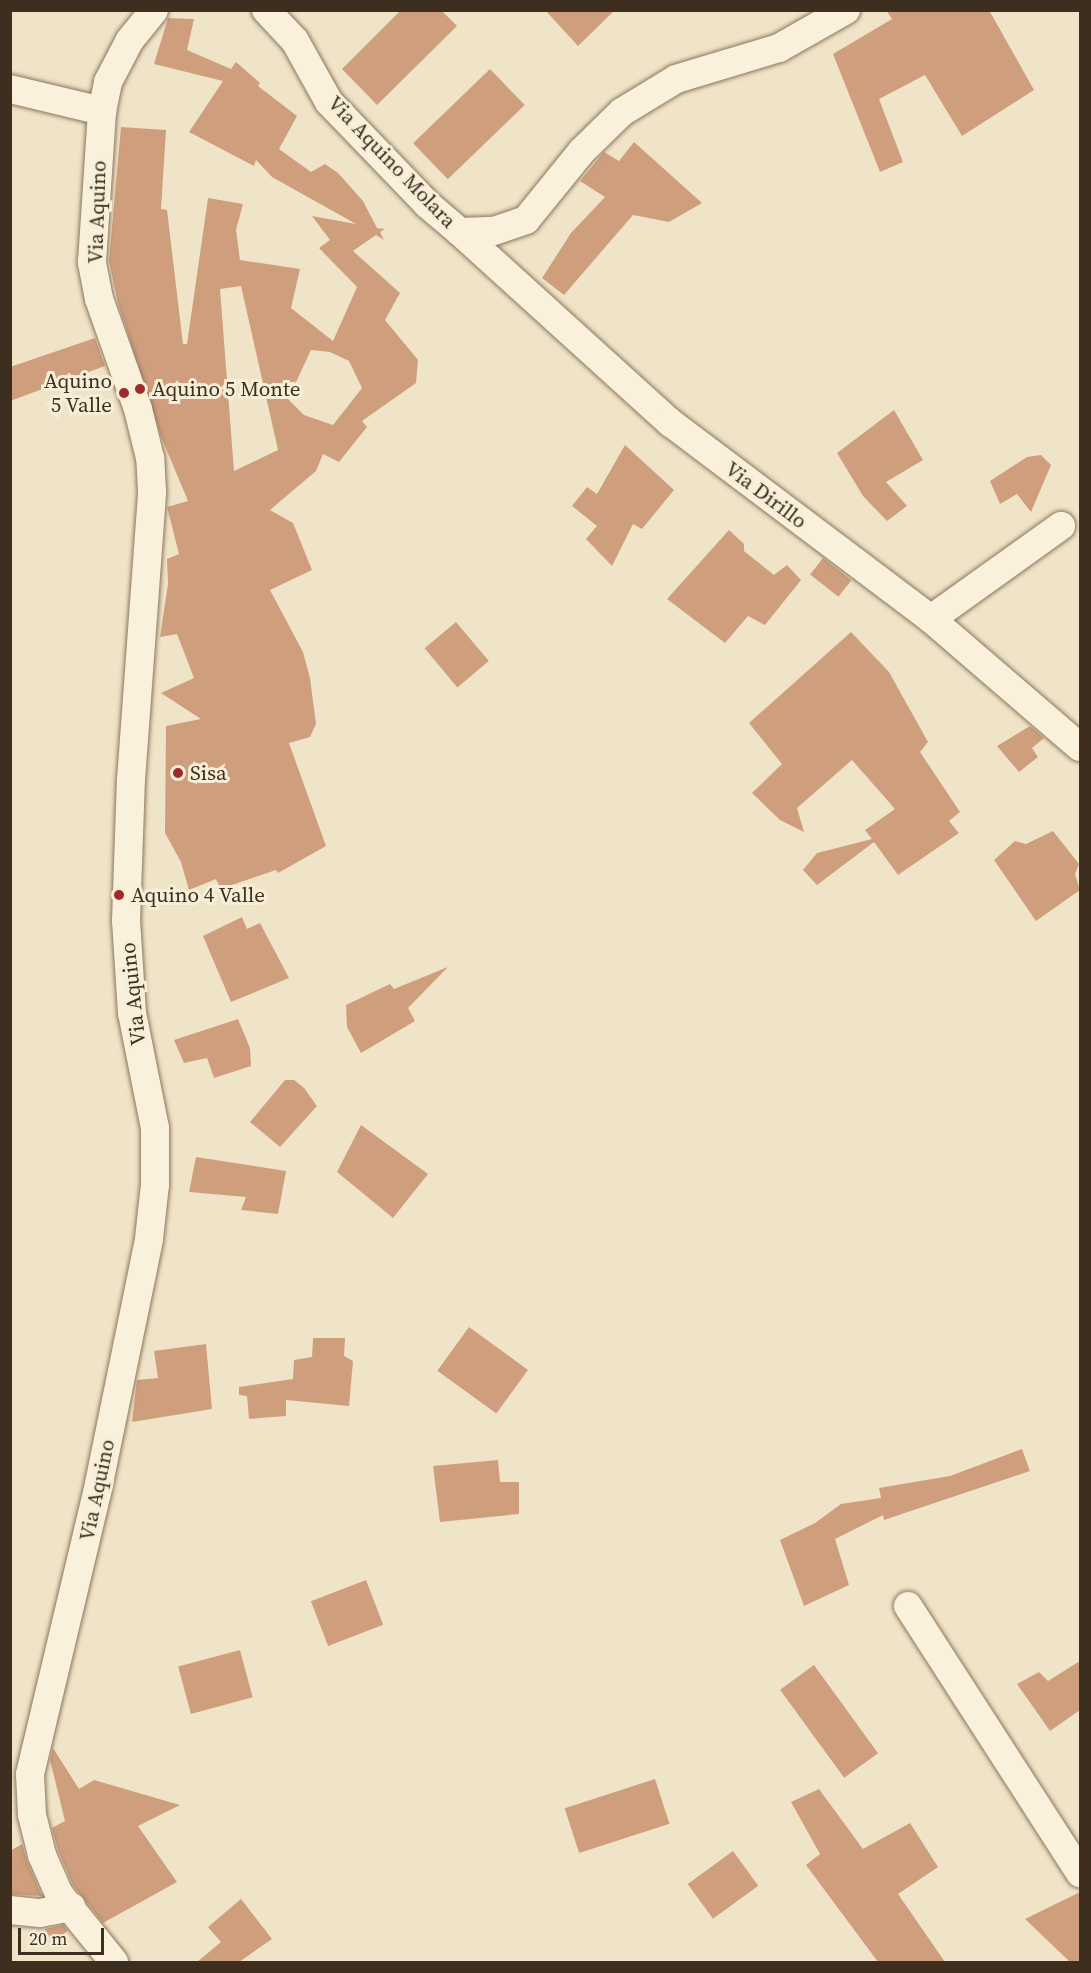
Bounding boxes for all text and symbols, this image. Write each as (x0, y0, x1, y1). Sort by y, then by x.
street label: Via Aquino Molara (322, 91, 462, 233)
street label: Via Aquino (83, 160, 111, 264)
place label: Aquino 5 Valle (44, 368, 112, 418)
place label: Aquino 5 Monte (152, 376, 300, 402)
marker: Aquino 5 Monte (133, 382, 147, 396)
marker: Aquino 5 Valle (117, 386, 131, 400)
street label: Via Dirillo (720, 456, 812, 534)
place label: Sisa (190, 760, 227, 786)
marker: Sisa (171, 766, 185, 780)
place label: Aquino 4 Valle (131, 882, 266, 908)
marker: Aquino 4 Valle (112, 888, 126, 902)
street label: Via Aquino (115, 941, 151, 1047)
street label: Via Aquino (74, 1437, 120, 1543)
scale bar (21, 1916, 106, 1954)
text: 20 m (29, 1926, 67, 1951)

